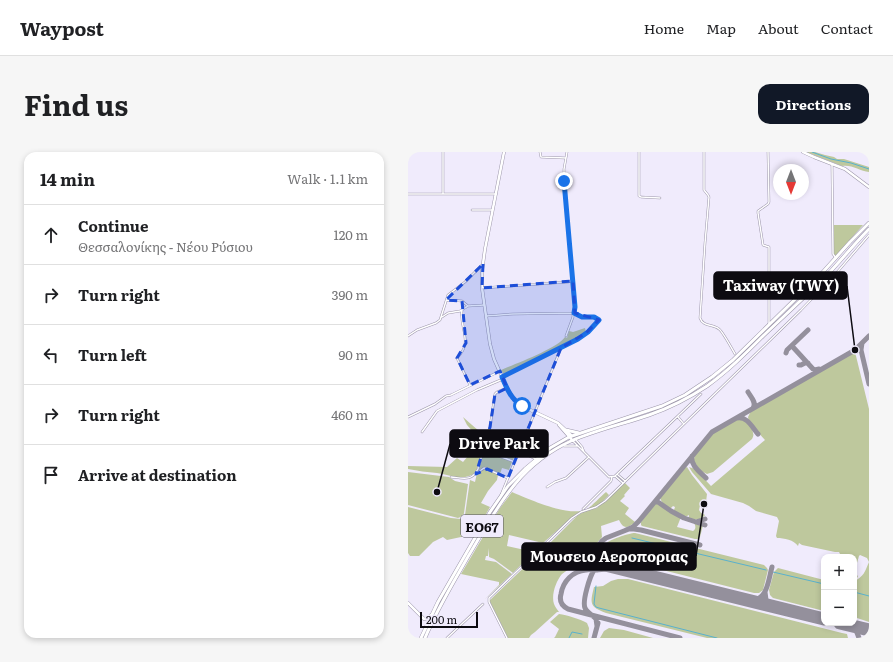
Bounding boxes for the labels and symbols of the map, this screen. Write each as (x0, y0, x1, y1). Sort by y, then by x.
north arrow (773, 164, 809, 200)
route end (555, 172, 573, 190)
callout: Taxiway (TWY) (714, 272, 847, 299)
text: Taxiway (TWY) (723, 273, 839, 296)
route start (513, 397, 531, 415)
callout: Drive Park (450, 430, 548, 457)
text: Drive Park (458, 431, 541, 454)
road number: ΕΟ67 (461, 515, 503, 537)
callout: Μουσειο Αεροποριας (522, 543, 696, 570)
text: Μουσειο Αεροποριας (530, 544, 688, 567)
scale bar (420, 610, 478, 629)

